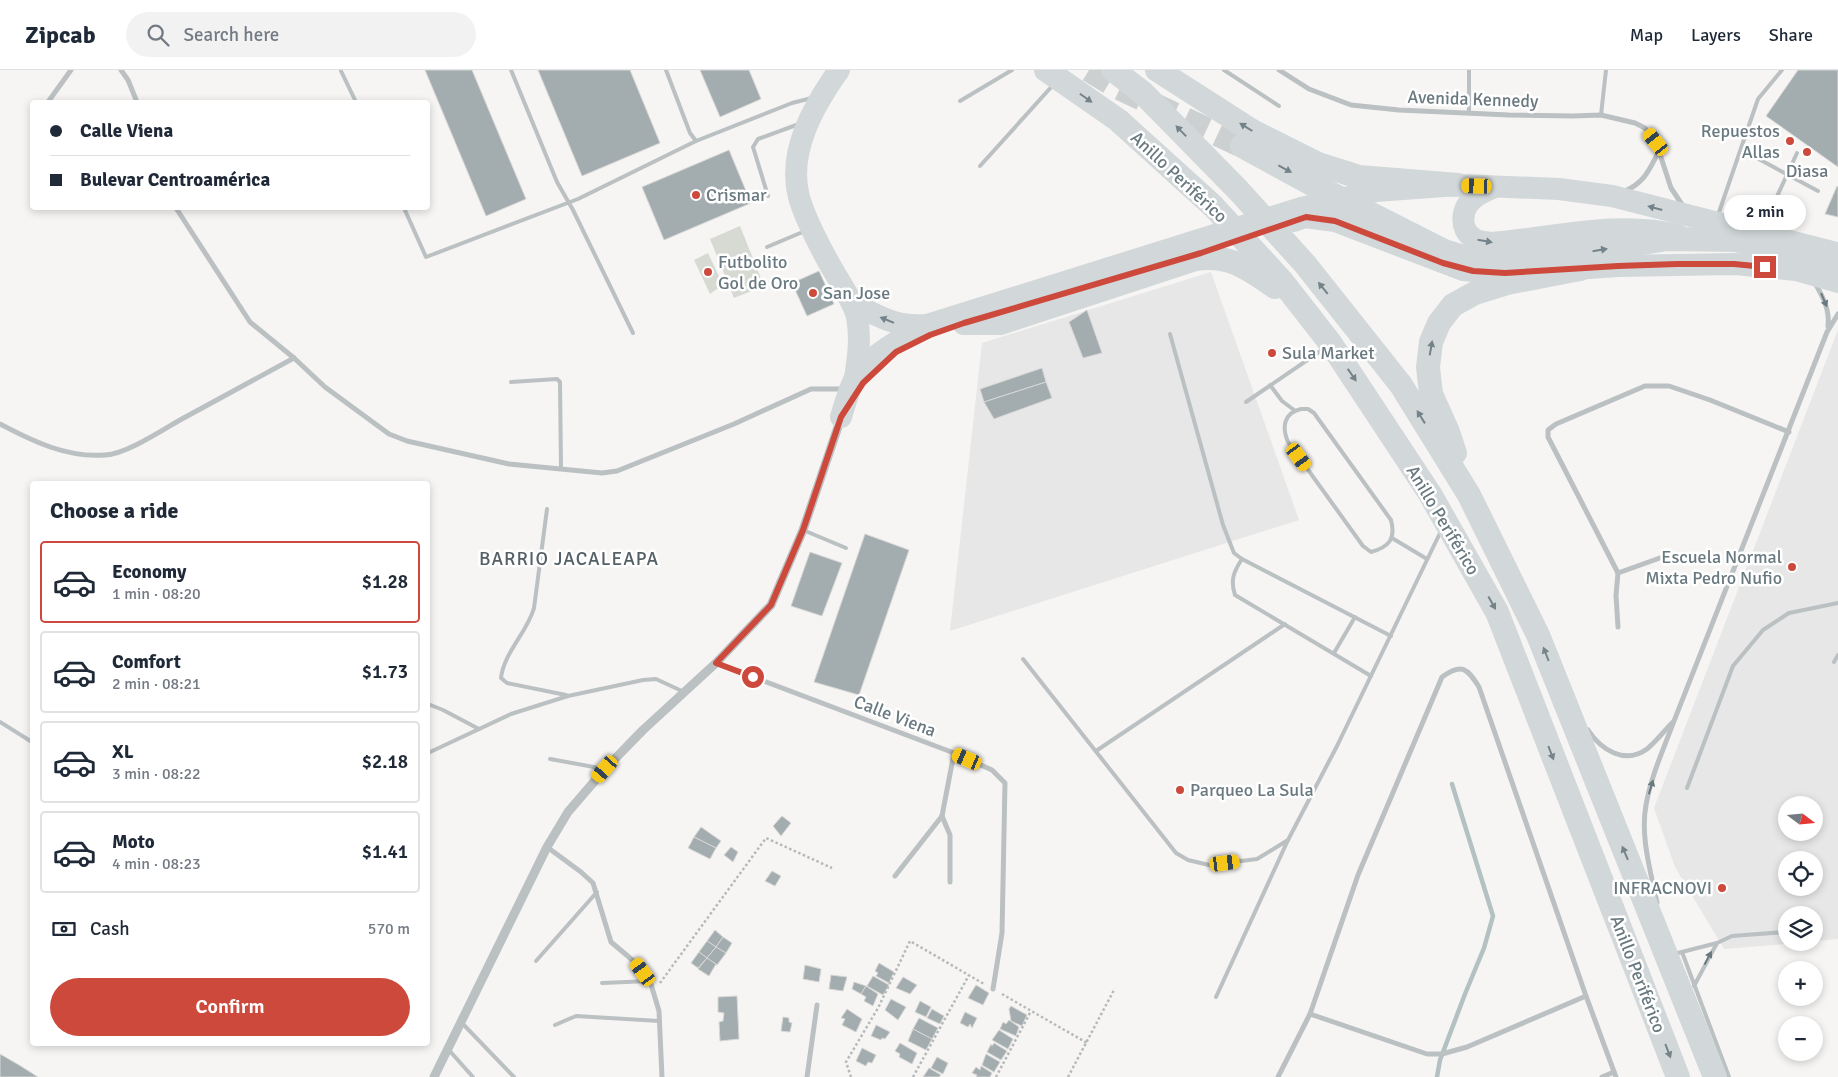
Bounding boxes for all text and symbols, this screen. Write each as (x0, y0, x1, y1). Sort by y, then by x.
search box (126, 12, 476, 57)
text: Zipcab (25, 20, 96, 50)
icon: search (144, 21, 172, 49)
text: Search here (184, 23, 279, 47)
text: Map (1630, 24, 1663, 46)
text: Layers (1691, 24, 1741, 46)
text: Share (1769, 24, 1813, 46)
street label: Avenida Kennedy (1407, 86, 1539, 112)
one-way arrow (1079, 93, 1093, 103)
text: Calle Viena (80, 119, 173, 143)
place label: Repuestos Allas (1701, 120, 1780, 163)
one-way arrow (1239, 122, 1253, 131)
one-way arrow (1175, 125, 1187, 137)
car (1640, 126, 1671, 158)
street label: Anillo Periférico (1126, 127, 1232, 227)
marker: Repuestos Allas (1784, 135, 1796, 147)
marker: Diasa (1801, 146, 1813, 158)
place label: Diasa (1786, 160, 1828, 182)
one-way arrow (1278, 165, 1292, 174)
text: Bulevar Centroamérica (80, 168, 270, 192)
car (1461, 178, 1492, 194)
place label: Crismar (706, 184, 767, 206)
marker: Crismar (690, 189, 702, 201)
callout: 2 min (1724, 194, 1806, 230)
text: 2 min (1746, 202, 1784, 222)
one-way arrow (1647, 203, 1662, 211)
one-way arrow (1477, 238, 1493, 246)
one-way arrow (1593, 246, 1609, 254)
place label: Futbolito Gol de Oro (718, 251, 798, 294)
route end (1754, 256, 1776, 278)
marker: Futbolito Gol de Oro (702, 266, 714, 278)
place label: San Jose (823, 282, 890, 304)
one-way arrow (1318, 282, 1329, 295)
marker: San Jose (807, 287, 819, 299)
one-way arrow (1820, 293, 1828, 307)
one-way arrow (880, 316, 895, 323)
one-way arrow (1427, 340, 1435, 356)
place label: Sula Market (1282, 342, 1375, 364)
marker: Sula Market (1266, 347, 1278, 359)
one-way arrow (1347, 368, 1357, 381)
one-way arrow (1416, 411, 1426, 424)
car (1284, 440, 1313, 474)
street label: Anillo Periférico (1402, 461, 1484, 579)
text: Choose a ride (50, 497, 178, 524)
place label: Escuela Normal Mixta Pedro Nufio (1645, 546, 1782, 589)
district label: BARRIO JACALEAPA (479, 547, 659, 571)
icon: car (52, 560, 97, 605)
text: Economy (112, 560, 186, 584)
marker: Escuela Normal Mixta Pedro Nufio (1786, 561, 1798, 573)
text: $1.28 (362, 570, 408, 594)
text: 1 min · 08:20 (112, 584, 201, 604)
one-way arrow (1487, 596, 1496, 609)
one-way arrow (1541, 646, 1549, 661)
icon: car (52, 650, 97, 695)
text: Comfort (112, 650, 181, 674)
text: $1.73 (362, 660, 408, 684)
route start (742, 666, 764, 688)
text: 2 min · 08:21 (112, 674, 201, 694)
street label: Calle Viena (851, 690, 939, 742)
icon: car (52, 740, 97, 785)
text: XL (112, 740, 134, 764)
car (950, 746, 983, 772)
one-way arrow (1548, 746, 1556, 761)
text: $2.18 (362, 750, 408, 774)
car (589, 753, 620, 785)
text: 3 min · 08:22 (112, 764, 201, 784)
place label: Parqueo La Sula (1190, 779, 1314, 801)
one-way arrow (1647, 779, 1655, 794)
marker: Parqueo La Sula (1174, 784, 1186, 796)
north arrow (1778, 796, 1822, 841)
map controls (1778, 796, 1823, 1061)
icon: car (52, 830, 97, 875)
text: Moto (112, 830, 155, 854)
text: $1.41 (362, 840, 408, 864)
one-way arrow (1621, 846, 1629, 860)
button: locate (1778, 851, 1823, 896)
text: 4 min · 08:23 (112, 854, 201, 874)
car (1209, 854, 1240, 872)
place label: INFRACNOVI (1613, 877, 1712, 899)
marker: INFRACNOVI (1716, 882, 1728, 894)
button: layers (1778, 906, 1823, 951)
street label: Anillo Periférico (1605, 912, 1671, 1036)
icon: cash (50, 915, 78, 943)
text: Cash (90, 917, 130, 941)
text: 570 m (368, 919, 410, 939)
one-way arrow (1704, 951, 1713, 965)
car (628, 955, 657, 989)
button: + (1778, 961, 1823, 1006)
button: Confirm (50, 978, 410, 1036)
button: − (1778, 1016, 1823, 1061)
one-way arrow (1665, 1044, 1672, 1059)

